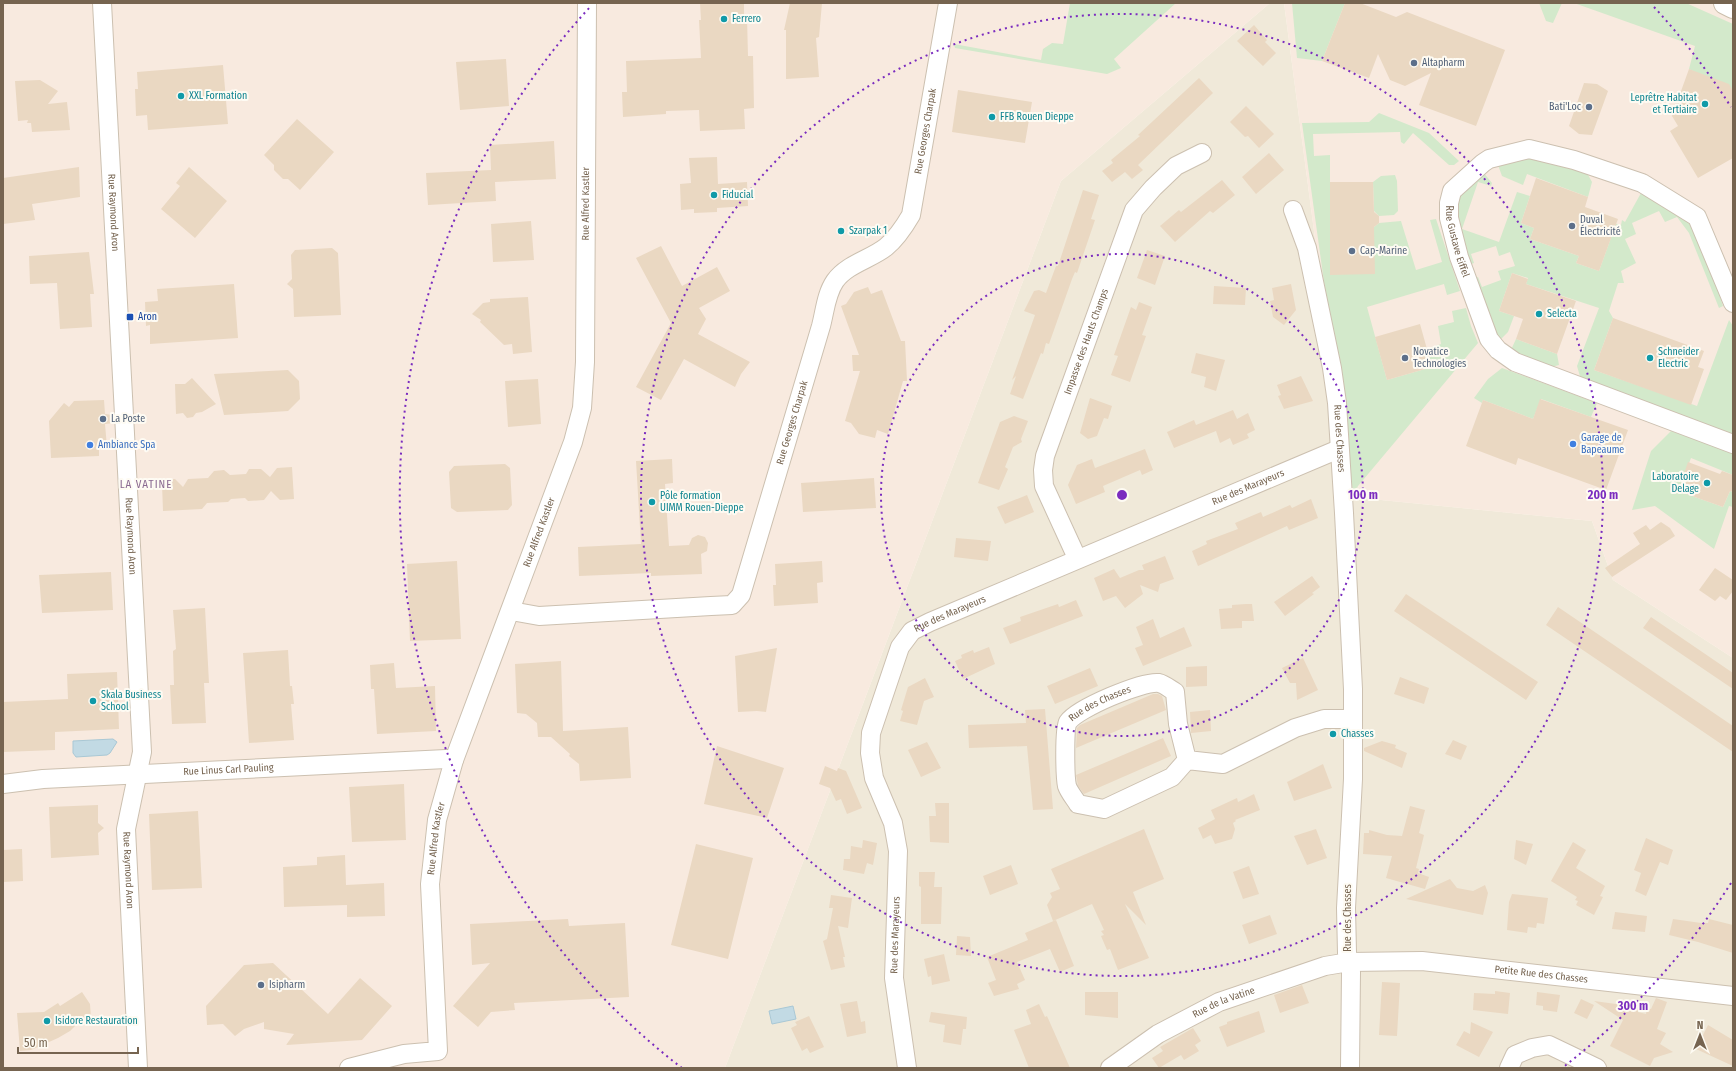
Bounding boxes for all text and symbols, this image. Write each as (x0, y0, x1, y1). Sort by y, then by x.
place label: Ferrero (732, 13, 761, 25)
marker: Ferrero (719, 14, 729, 24)
place label: Altapharm (1422, 57, 1465, 69)
marker: Altapharm (1409, 58, 1419, 68)
street label: Rue Georges Charpak (912, 87, 939, 175)
place label: XXL Formation (189, 90, 247, 102)
marker: XXL Formation (176, 91, 186, 101)
place label: Leprêtre Habitat et Tertiaire (1630, 92, 1698, 116)
marker: Leprêtre Habitat et Tertiaire (1700, 99, 1710, 109)
place label: Bati'Loc (1549, 101, 1582, 113)
marker: Bati'Loc (1584, 102, 1594, 112)
place label: FFB Rouen Dieppe (1000, 111, 1074, 123)
marker: FFB Rouen Dieppe (987, 112, 997, 122)
street label: Rue Alfred Kastler (580, 166, 592, 240)
street label: Rue Raymond Aron (105, 174, 121, 252)
place label: Fiducial (722, 189, 754, 201)
marker: Fiducial (709, 190, 719, 200)
street label: Rue Gustave Eiffel (1443, 206, 1472, 279)
place label: Duval Électricité (1580, 214, 1621, 238)
marker: Duval Électricité (1567, 221, 1577, 231)
place label: Szarpak 1 (849, 225, 887, 237)
marker: Szarpak 1 (836, 226, 846, 236)
place label: Cap-Marine (1360, 245, 1407, 257)
marker: Cap-Marine (1347, 246, 1357, 256)
street label: Impasse des Hauts Champs (1062, 287, 1111, 396)
place label: Selecta (1547, 308, 1577, 320)
marker: Selecta (1534, 309, 1544, 319)
place label: Aron (138, 311, 157, 323)
marker: Aron (125, 312, 135, 322)
place label: Novatice Technologies (1413, 346, 1466, 370)
place label: Schneider Electric (1658, 346, 1700, 370)
marker: Novatice Technologies (1400, 353, 1410, 363)
marker: Schneider Electric (1645, 353, 1655, 363)
street label: Rue Georges Charpak (774, 379, 810, 466)
street label: Rue des Chasses (1331, 404, 1347, 473)
place label: La Poste (111, 413, 145, 425)
marker: La Poste (98, 414, 108, 424)
place label: Garage de Bapeaume (1581, 432, 1624, 456)
place label: Ambiance Spa (98, 439, 156, 451)
marker: Garage de Bapeaume (1568, 439, 1578, 449)
marker: Ambiance Spa (85, 440, 95, 450)
street label: Rue des Marayeurs (1210, 467, 1286, 508)
place label: Laboratoire Delage (1652, 471, 1699, 495)
district label: LA VATINE (120, 478, 172, 491)
marker: Laboratoire Delage (1702, 478, 1712, 488)
centre of rings (1115, 488, 1129, 502)
text: 100 m (1348, 488, 1378, 502)
text: 200 m (1587, 488, 1618, 502)
place label: Pôle formation UIMM Rouen-Dieppe (660, 490, 744, 514)
street label: Rue Alfred Kastler (521, 495, 558, 569)
street label: Rue Raymond Aron (122, 497, 139, 575)
marker: Pôle formation UIMM Rouen-Dieppe (647, 497, 657, 507)
street label: Rue des Marayeurs (912, 593, 988, 635)
street label: Rue des Chasses (1066, 683, 1132, 724)
place label: Skala Business School (101, 689, 161, 713)
marker: Skala Business School (88, 696, 98, 706)
place label: Chasses (1341, 728, 1374, 740)
marker: Chasses (1328, 729, 1338, 739)
street label: Rue Linus Carl Pauling (183, 762, 274, 778)
street label: Rue Alfred Kastler (425, 800, 448, 876)
street label: Rue Raymond Aron (120, 831, 136, 909)
street label: Rue des Chasses (1342, 884, 1354, 952)
street label: Rue des Marayeurs (888, 896, 903, 974)
street label: Petite Rue des Chasses (1494, 963, 1589, 986)
place label: Isipharm (269, 979, 305, 991)
marker: Isipharm (256, 980, 266, 990)
street label: Rue de la Vatine (1191, 984, 1256, 1021)
text: 300 m (1617, 999, 1648, 1013)
place label: Isidore Restauration (55, 1015, 138, 1027)
north arrow (1680, 1015, 1720, 1055)
marker: Isidore Restauration (42, 1016, 52, 1026)
text: N (1697, 1019, 1703, 1032)
scale bar (18, 1029, 138, 1055)
text: 50 m (24, 1036, 48, 1050)

